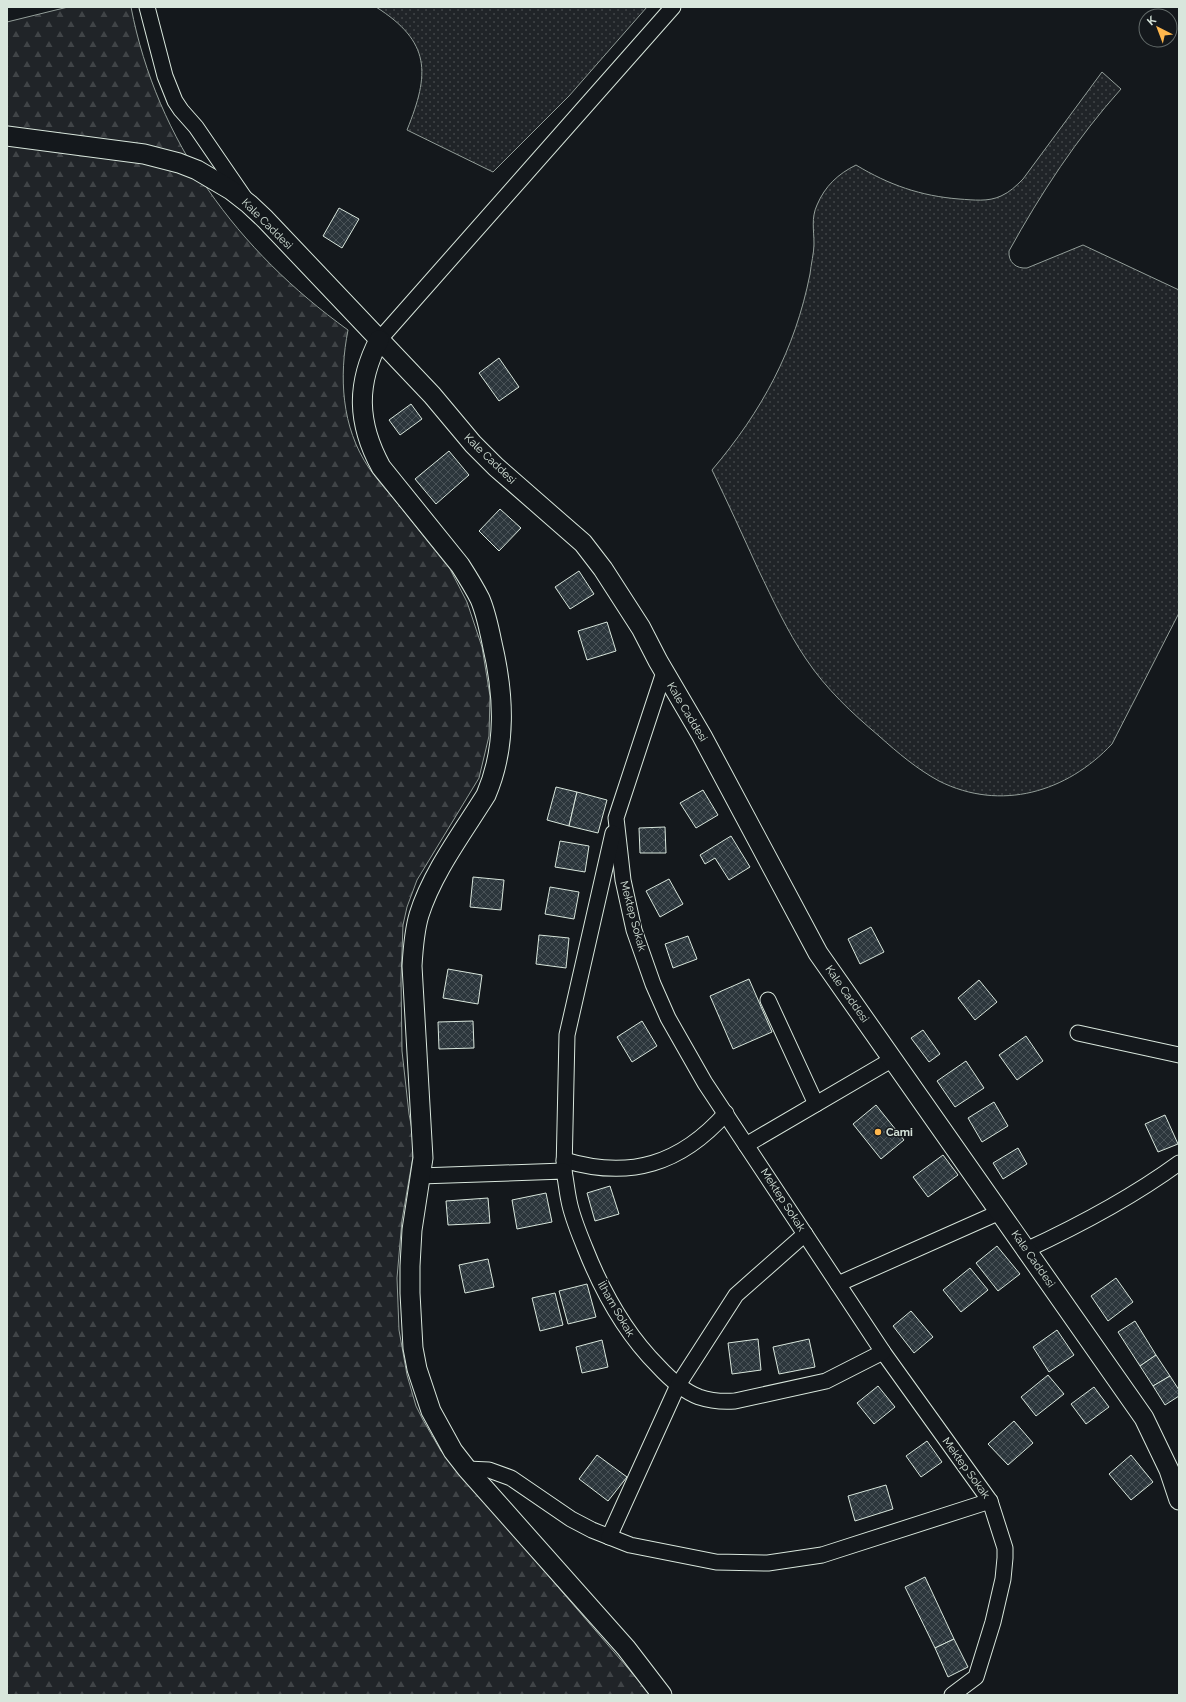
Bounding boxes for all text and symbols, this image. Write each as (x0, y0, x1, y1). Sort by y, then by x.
north arrow (1138, 8, 1178, 48)
text: K (1145, 13, 1159, 28)
street label: Kale Caddesi (239, 196, 295, 252)
street label: Kale Caddesi (461, 431, 519, 487)
street label: Kale Caddesi (664, 680, 710, 744)
street label: Mektep Sokak (617, 879, 649, 953)
street label: Kale Caddesi (823, 963, 871, 1025)
place label: Cami (886, 1126, 913, 1139)
marker: Cami (873, 1127, 883, 1137)
street label: Mektep Sokak (758, 1166, 808, 1234)
street label: Kale Caddesi (1009, 1228, 1057, 1290)
street label: İlham Sokak (595, 1279, 637, 1339)
street label: Mektep Sokak (939, 1435, 993, 1501)

